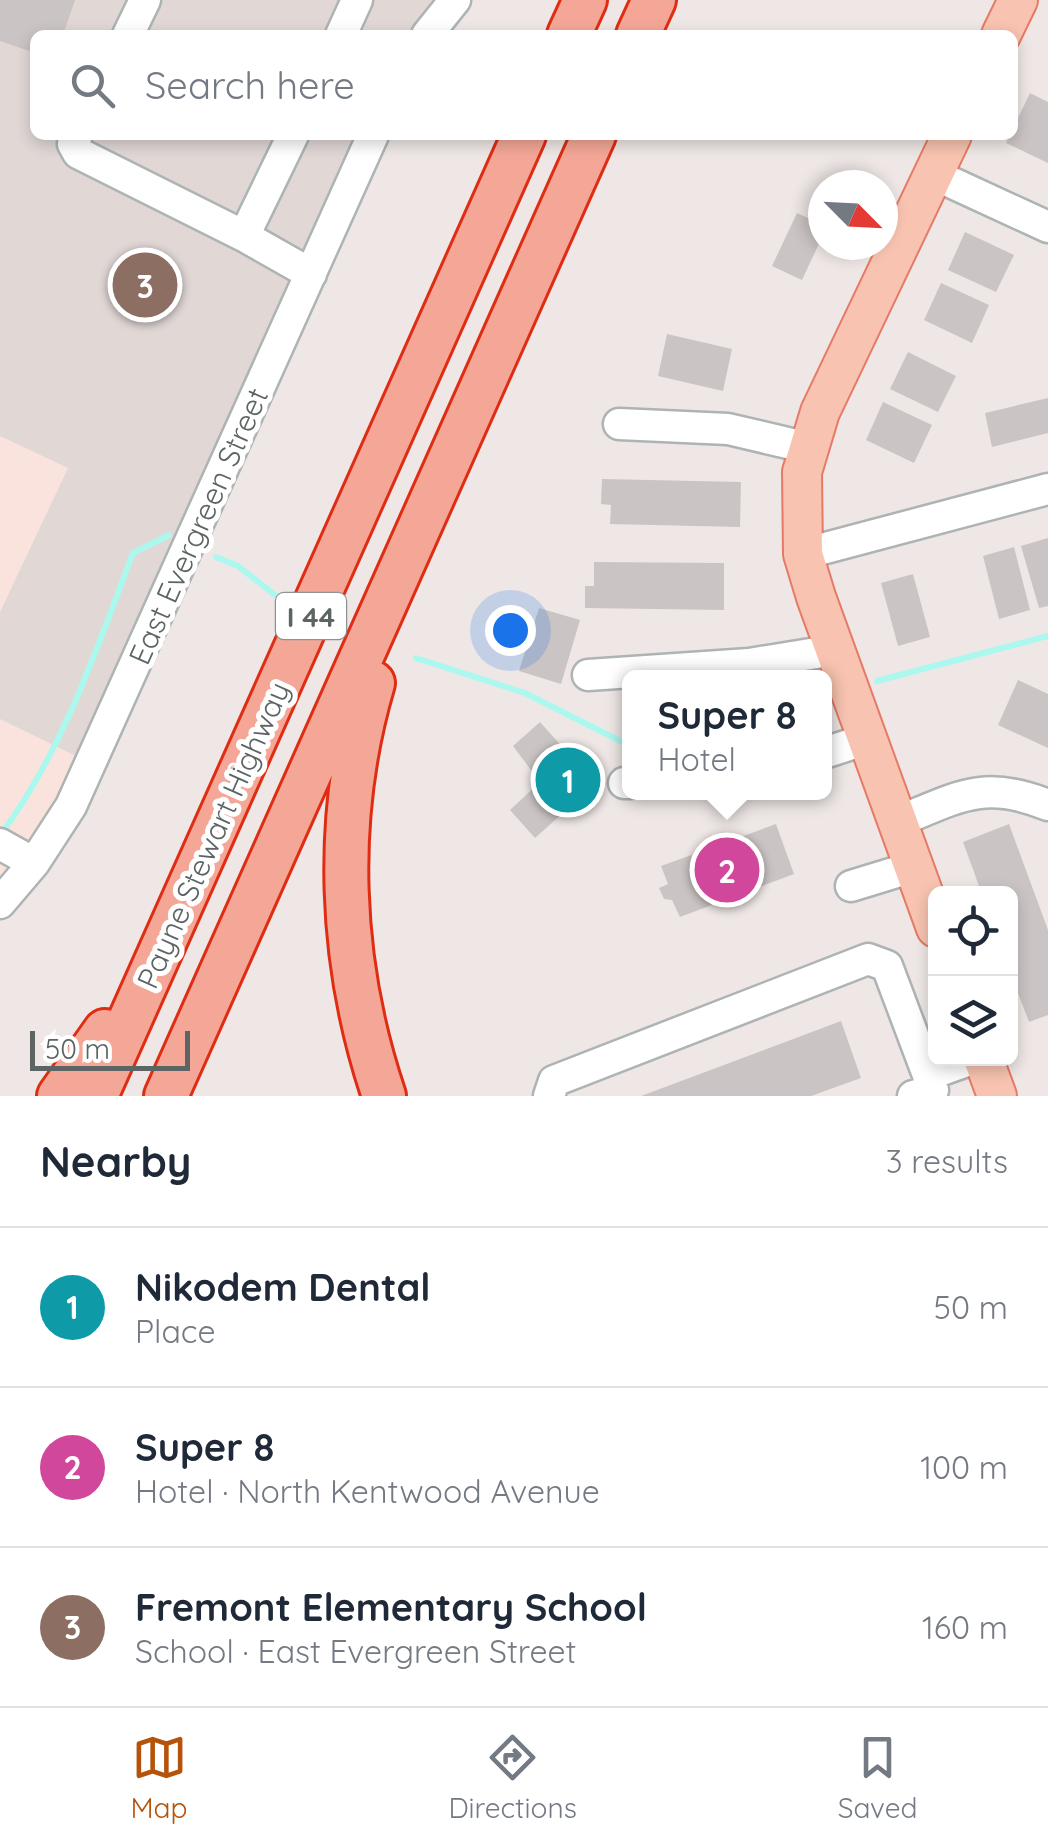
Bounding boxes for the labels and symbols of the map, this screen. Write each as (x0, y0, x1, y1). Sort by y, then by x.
north arrow (808, 170, 898, 260)
pin: 3 (112, 248, 178, 322)
street label: East Evergreen Street (120, 382, 276, 670)
road number: I 44 (276, 593, 346, 639)
your location (485, 605, 536, 656)
street label: Payne Stewart Highway (128, 676, 298, 994)
pin: 1 (536, 742, 600, 818)
pin: 2 (694, 832, 760, 908)
scale bar (30, 1026, 190, 1070)

